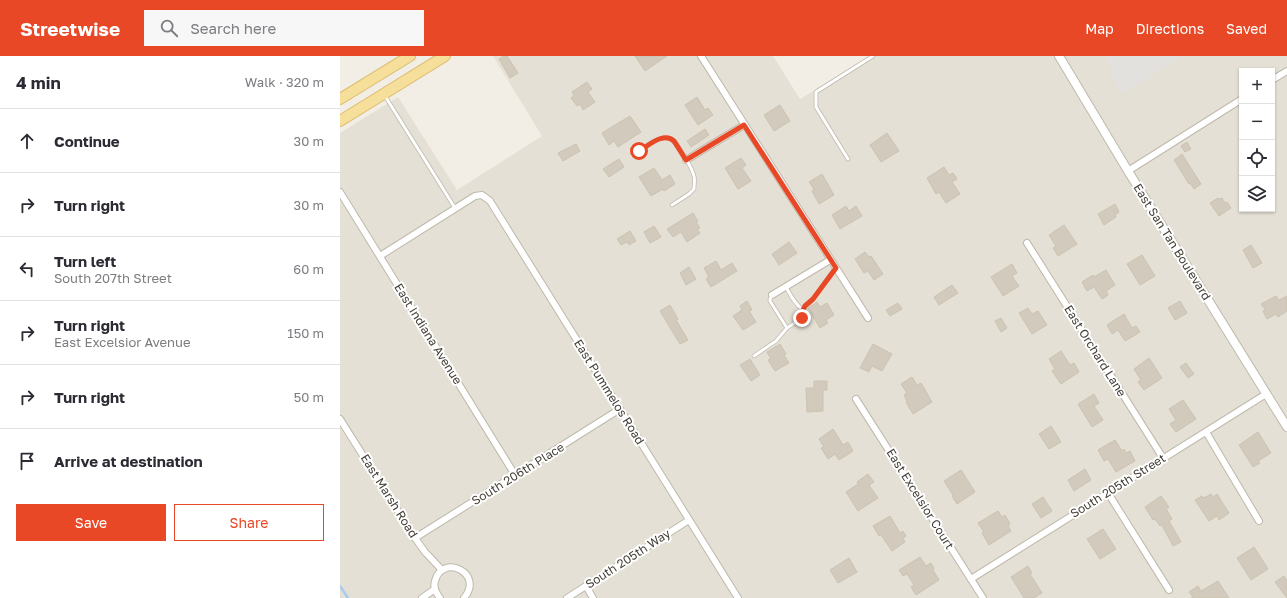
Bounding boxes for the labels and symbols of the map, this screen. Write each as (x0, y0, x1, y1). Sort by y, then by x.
route start (630, 142, 648, 160)
street label: East San Tan Boulevard (1130, 181, 1214, 303)
street label: East Indiana Avenue (391, 280, 466, 387)
street label: East Orchard Lane (1061, 302, 1130, 399)
route end (793, 309, 811, 327)
street label: East Pummelos Road (571, 336, 648, 447)
street label: South 206th Place (469, 439, 567, 508)
street label: East Excelsior Court (883, 446, 958, 552)
street label: South 205th Street (1067, 450, 1168, 521)
street label: East Marsh Road (358, 451, 421, 540)
street label: South 205th Way (582, 525, 673, 592)

